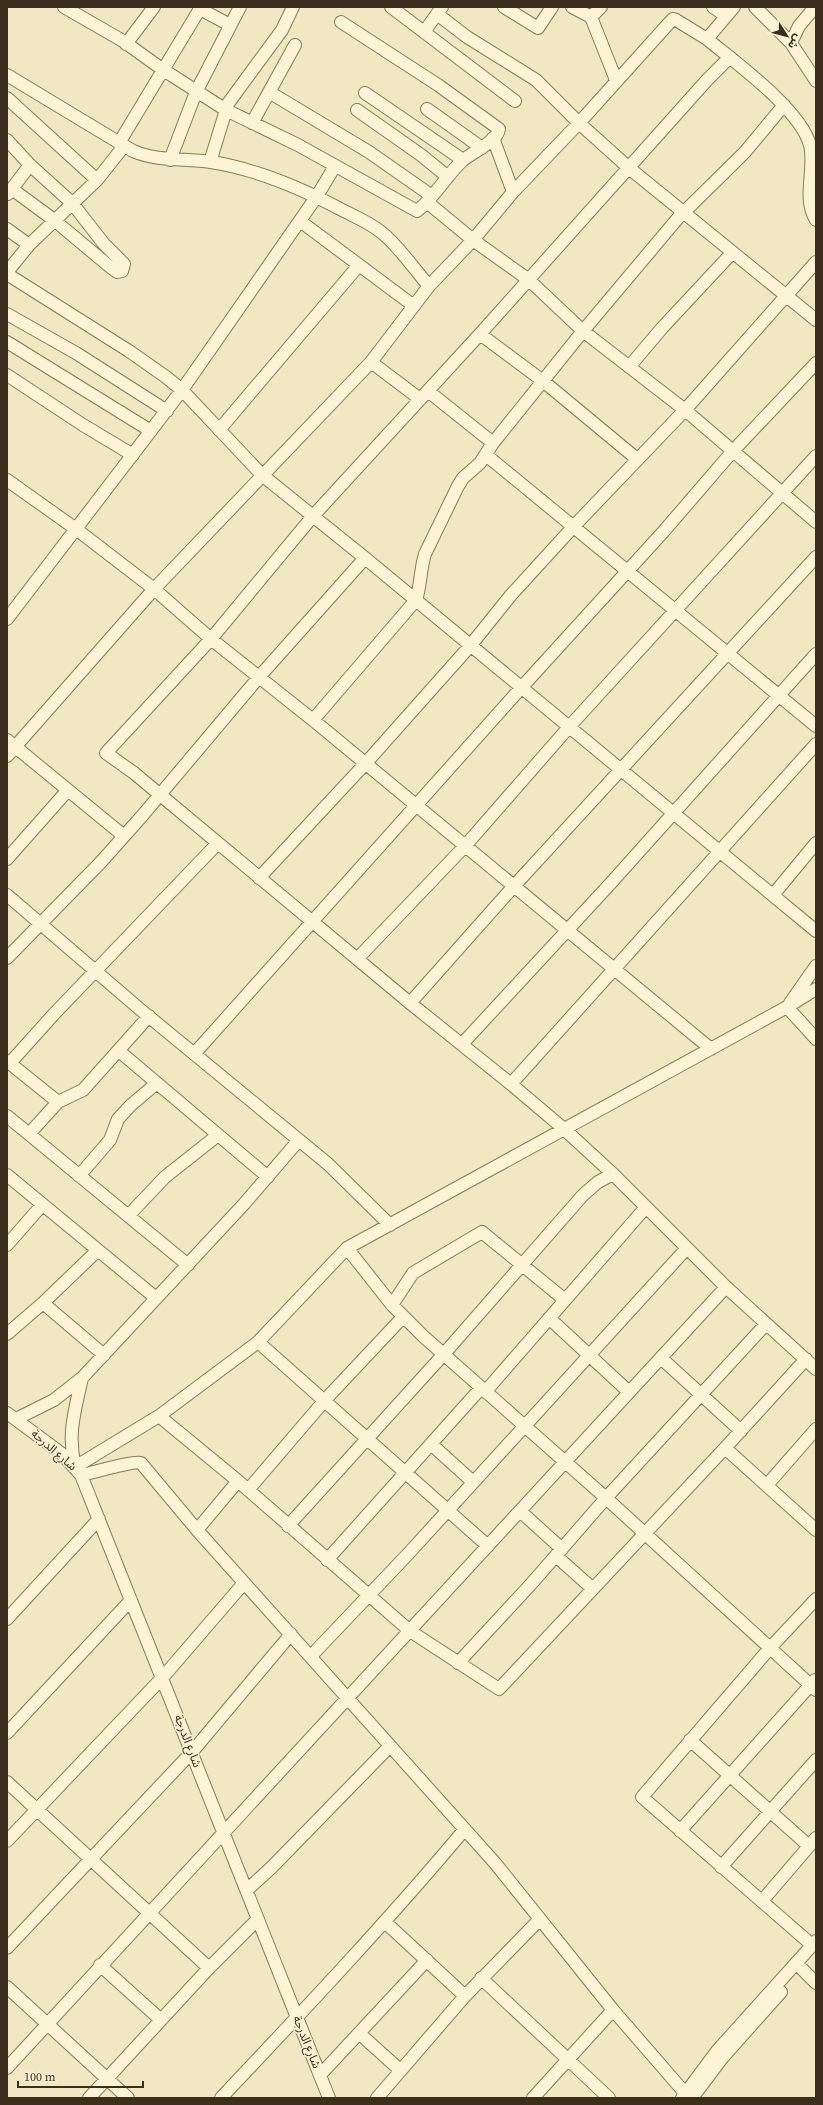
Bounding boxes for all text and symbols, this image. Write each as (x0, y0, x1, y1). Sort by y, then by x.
north arrow (767, 16, 807, 56)
text: ش (784, 31, 805, 52)
street label: شارع الدرجة (27, 1426, 80, 1475)
street label: شارع الدرجة (170, 1712, 205, 1770)
street label: شارع الدرجة (288, 2013, 325, 2071)
scale bar (18, 2063, 143, 2089)
text: 100 m (24, 2069, 56, 2085)

